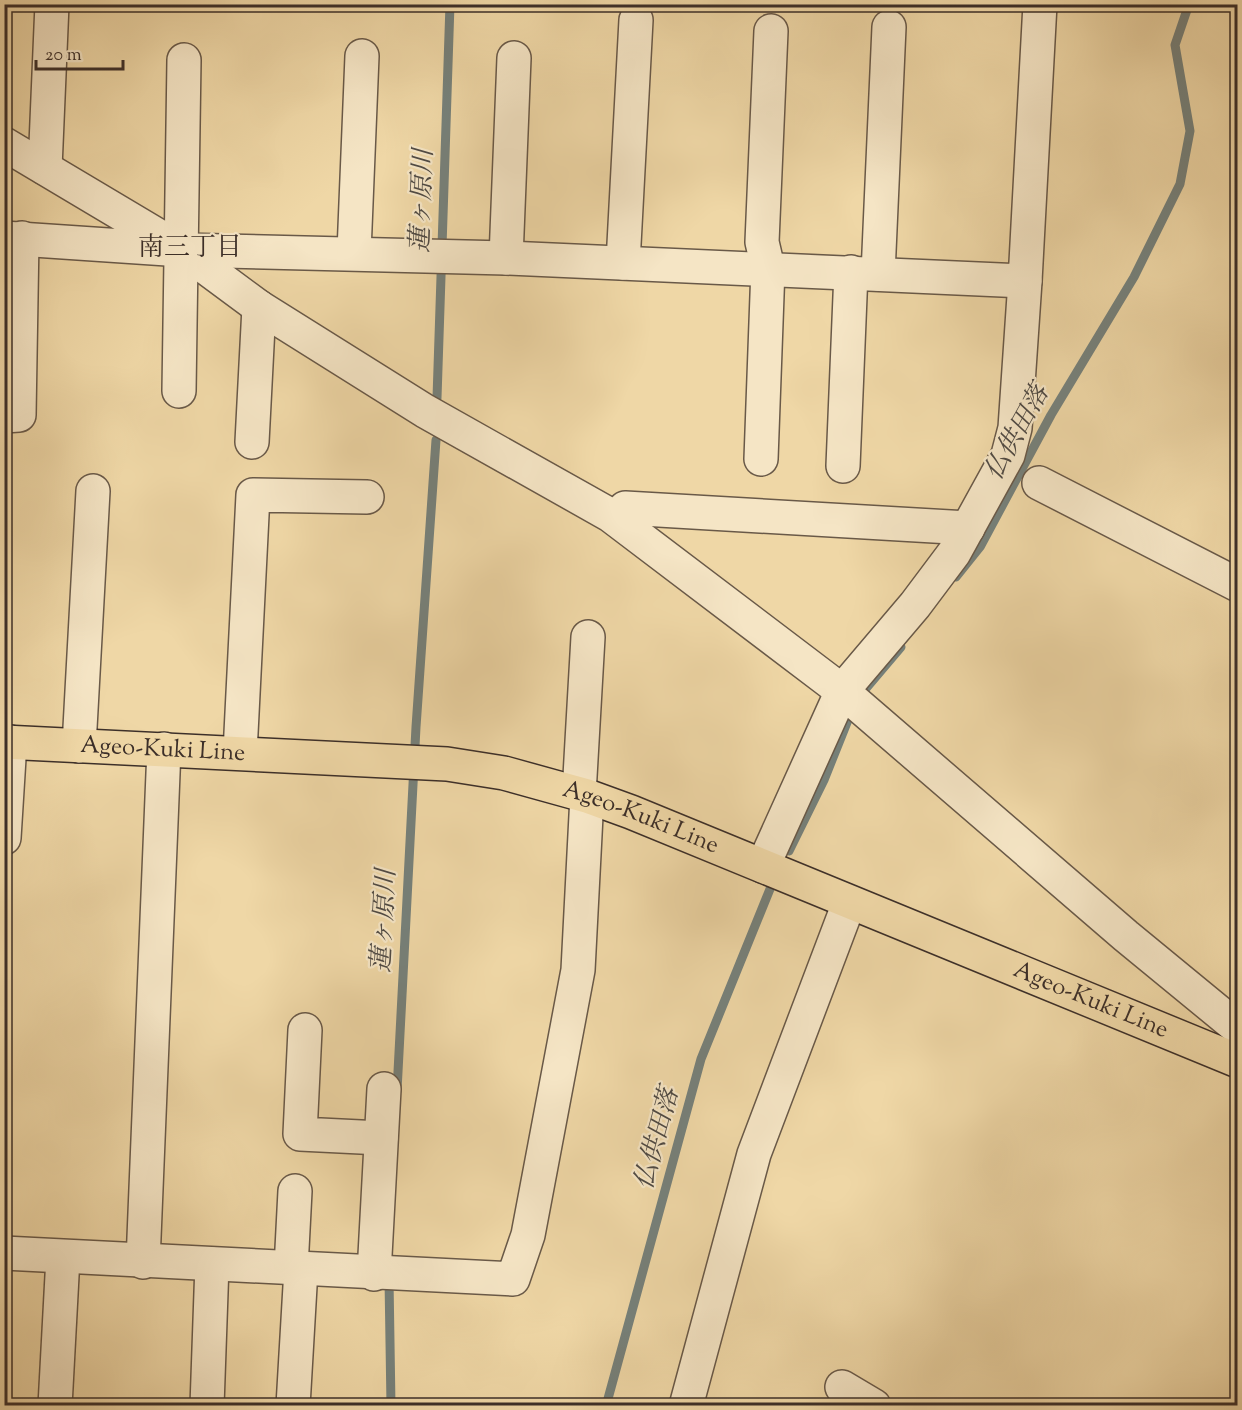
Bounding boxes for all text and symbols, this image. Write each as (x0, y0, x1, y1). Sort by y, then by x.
scale bar (36, 33, 123, 71)
text: 20 m (45, 43, 82, 69)
water label: 蓮ヶ原川 (403, 145, 443, 254)
district label: 南三丁目 (138, 230, 242, 267)
water label: 仏供田落 (977, 375, 1061, 487)
street label: Ageo-Kuki Line (80, 729, 246, 771)
street label: Ageo-Kuki Line (558, 773, 724, 863)
water label: 蓮ヶ原川 (364, 865, 406, 974)
street label: Ageo-Kuki Line (1008, 954, 1173, 1048)
water label: 仏供田落 (627, 1080, 690, 1194)

